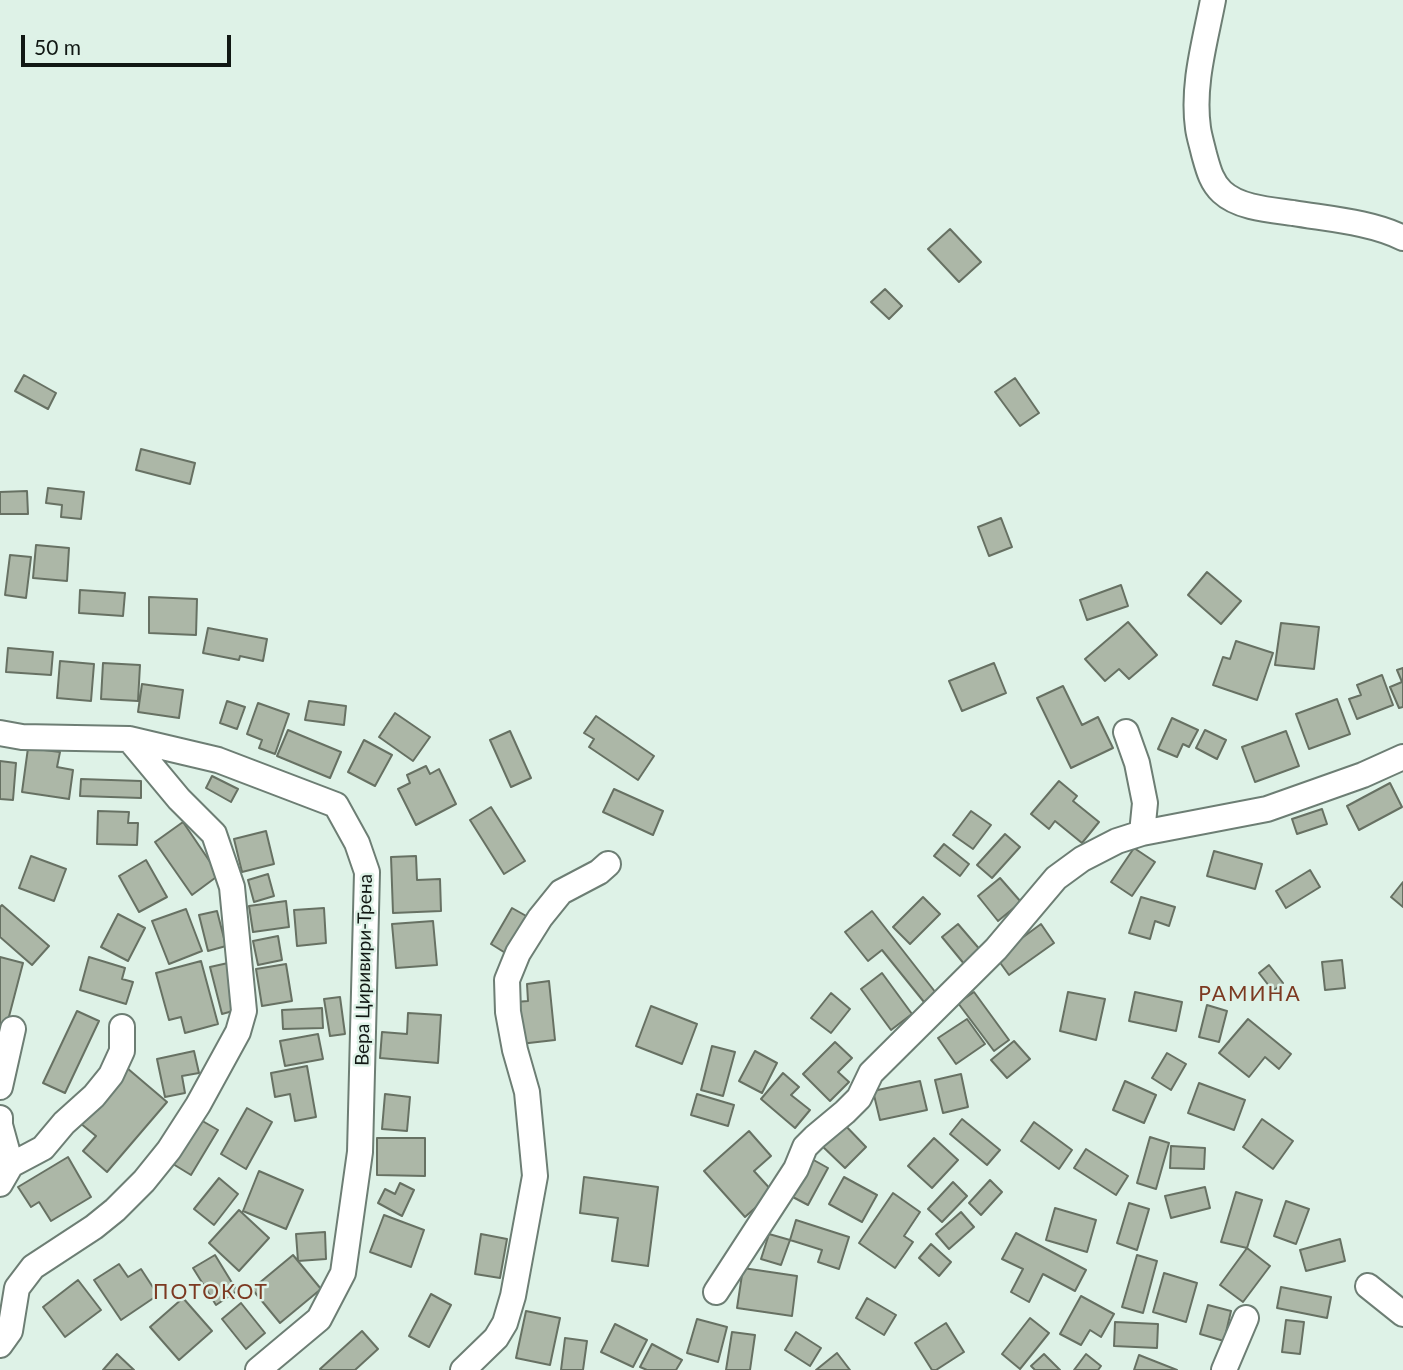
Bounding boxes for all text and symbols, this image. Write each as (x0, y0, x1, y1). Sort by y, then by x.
scale bar (24, 21, 234, 65)
text: 50 m (34, 34, 81, 59)
street label: Вера Циривири-Трена (351, 874, 377, 1066)
district label: РАМИНА (1199, 981, 1301, 1007)
district label: ПОТОКОТ (154, 1279, 268, 1305)

